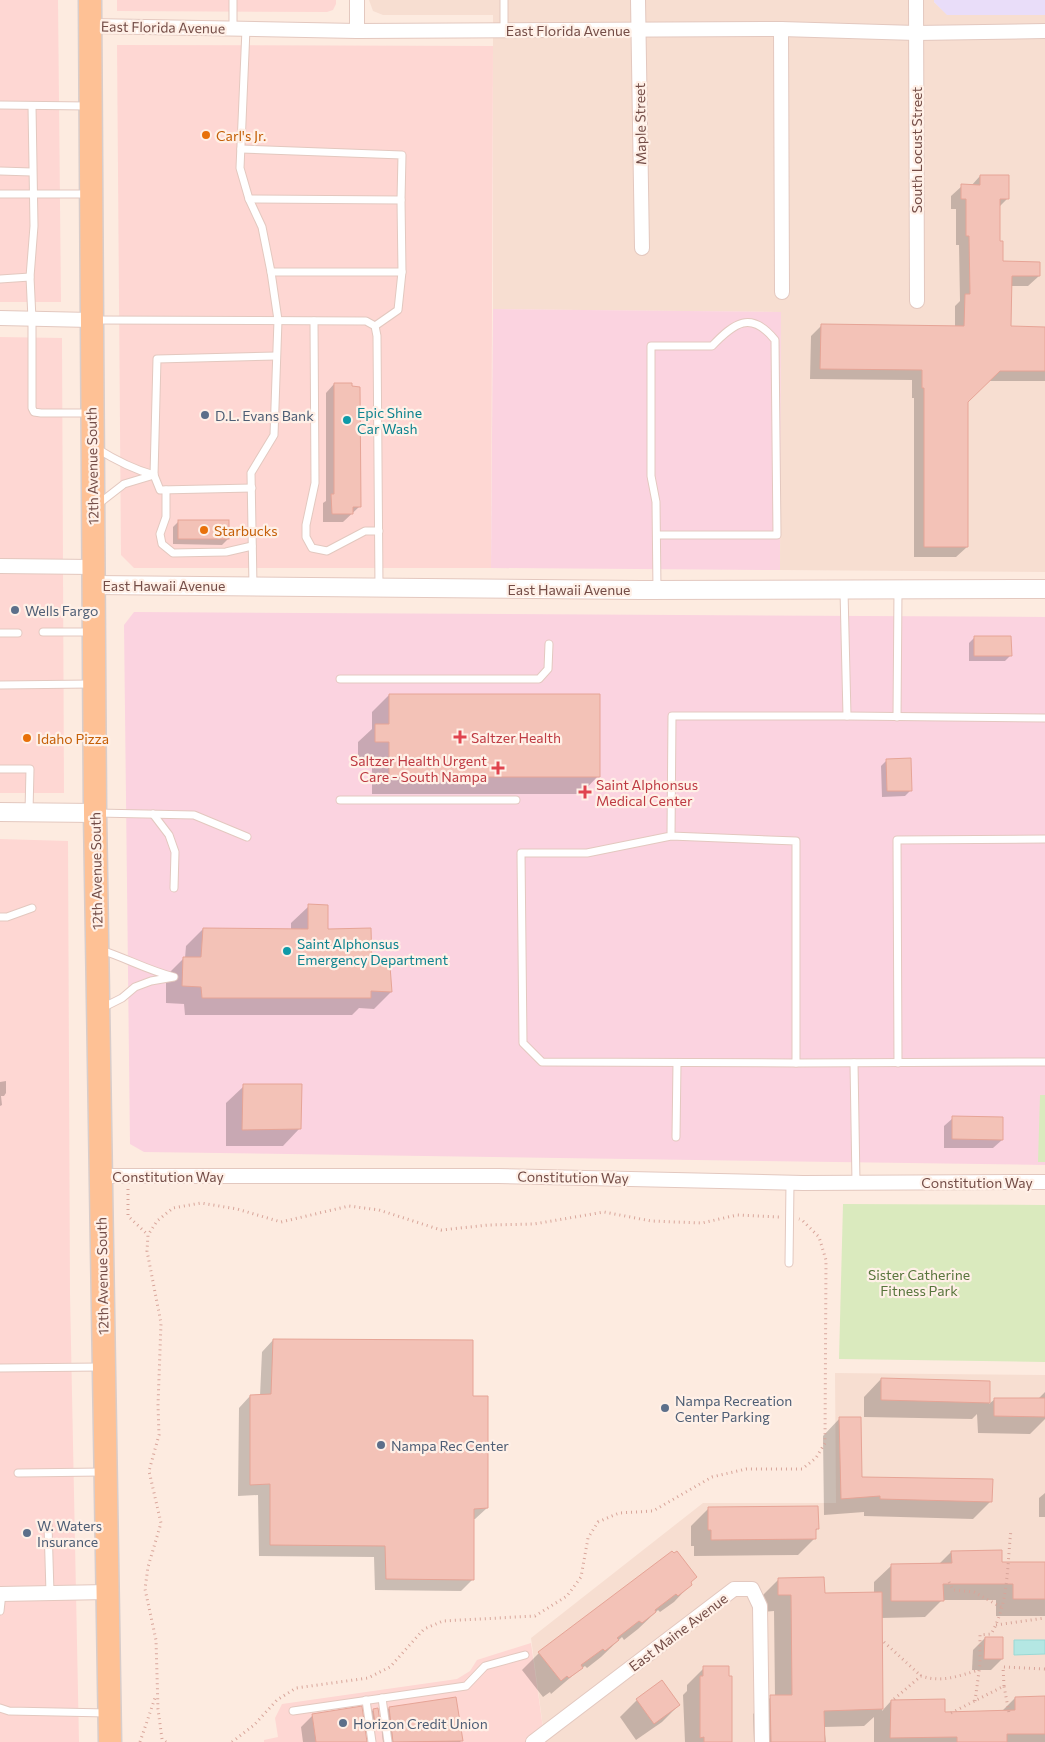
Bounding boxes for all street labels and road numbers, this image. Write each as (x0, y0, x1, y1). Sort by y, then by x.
street label: East Florida Avenue (101, 17, 225, 37)
street label: East Florida Avenue (506, 22, 630, 39)
street label: Maple Street (631, 83, 649, 165)
street label: South Locust Street (908, 87, 925, 213)
street label: 12th Avenue South (82, 407, 102, 525)
street label: East Hawaii Avenue (103, 577, 225, 594)
street label: East Hawaii Avenue (508, 581, 630, 598)
street label: 12th Avenue South (86, 812, 106, 930)
street label: Constitution Way (112, 1168, 224, 1185)
street label: Constitution Way (517, 1168, 629, 1186)
street label: Constitution Way (921, 1174, 1033, 1191)
street label: 12th Avenue South (92, 1217, 112, 1335)
street label: East Maine Avenue (625, 1589, 731, 1675)

